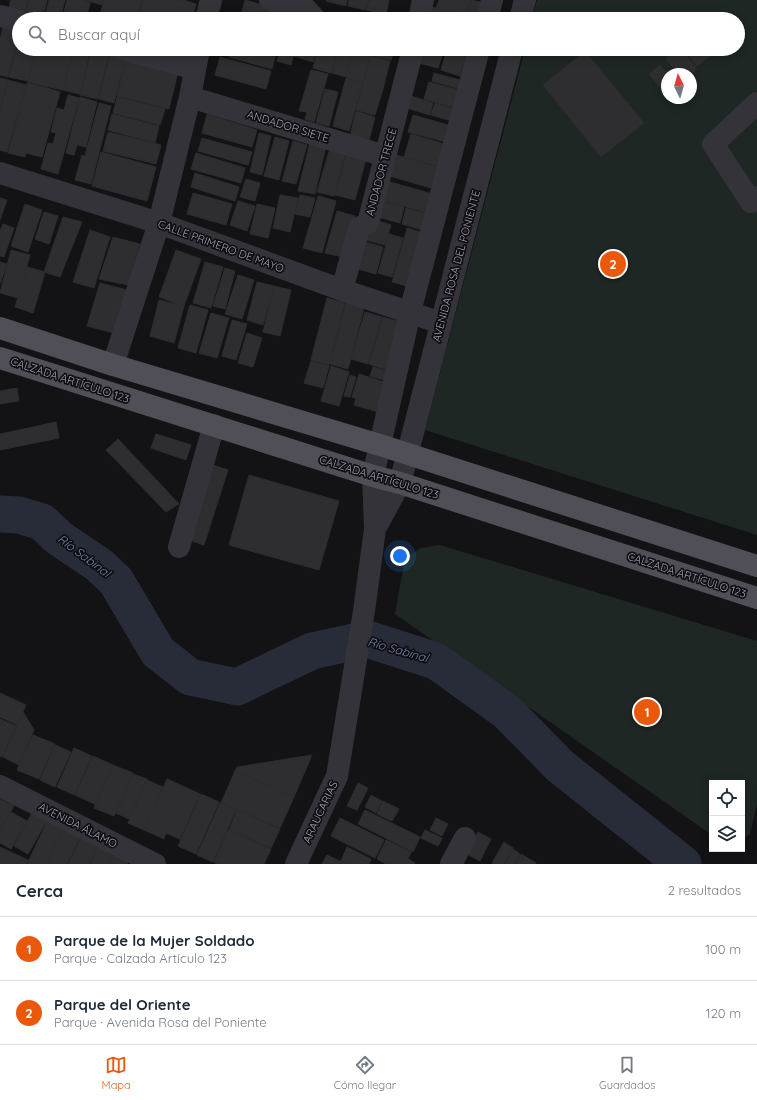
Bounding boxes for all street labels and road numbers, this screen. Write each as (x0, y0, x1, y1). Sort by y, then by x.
street label: ANDADOR SIETE (245, 107, 331, 145)
street label: ANDADOR TRECE (363, 126, 399, 218)
street label: AVENIDA ROSA DEL PONIENTE (429, 189, 483, 343)
street label: CALLE PRIMERO DE MAYO (156, 217, 286, 275)
street label: CALZADA ARTÍCULO 123 (9, 354, 131, 406)
street label: CALZADA ARTÍCULO 123 (318, 452, 441, 502)
street label: CALZADA ARTÍCULO 123 (626, 549, 748, 601)
street label: ARAUCARIAS (299, 779, 341, 845)
street label: AVENIDA ÁLAMO (37, 799, 119, 851)

